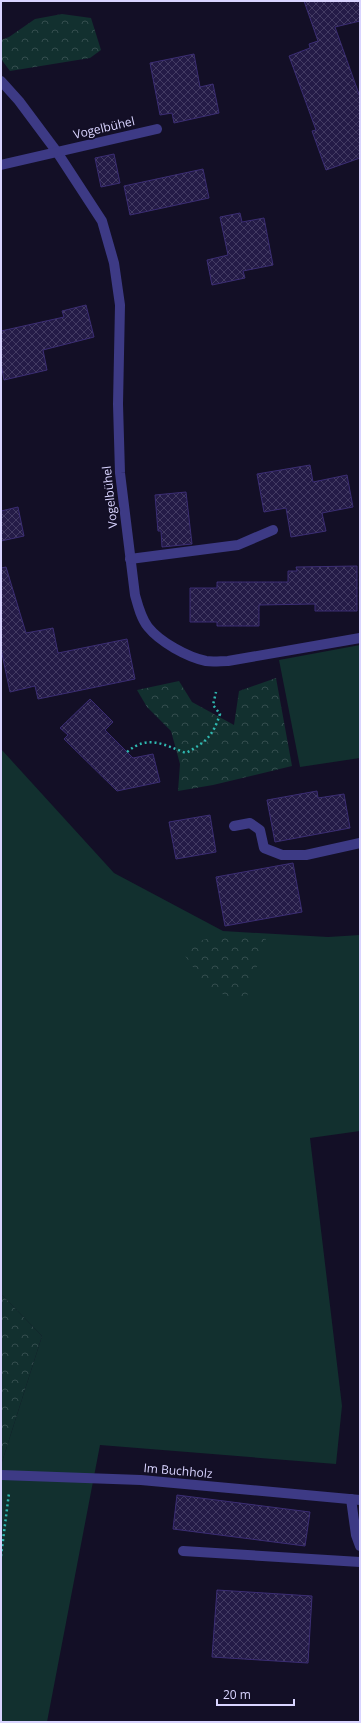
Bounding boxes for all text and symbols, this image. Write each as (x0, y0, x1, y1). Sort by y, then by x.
street label: Vogelbühel (72, 112, 136, 143)
street label: Vogelbühel (98, 465, 121, 529)
street label: Im Buchholz (143, 1459, 214, 1482)
scale bar (217, 1681, 294, 1707)
text: 20 m (223, 1686, 251, 1703)

